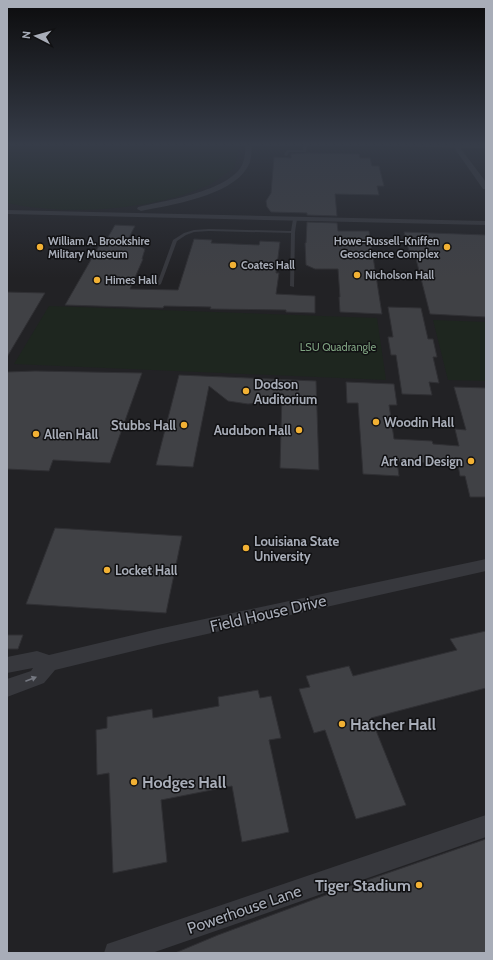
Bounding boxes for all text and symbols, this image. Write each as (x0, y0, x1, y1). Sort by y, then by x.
north arrow (16, 16, 56, 56)
text: N (19, 30, 33, 40)
place label: William A. Brookshire Military Museum (48, 234, 150, 261)
place label: Howe-Russell-Kniffen Geoscience Complex (334, 234, 440, 261)
marker: William A. Brookshire Military Museum (35, 242, 45, 252)
marker: Howe-Russell-Kniffen Geoscience Complex (442, 242, 452, 252)
place label: Coates Hall (241, 258, 295, 272)
marker: Coates Hall (228, 260, 238, 270)
place label: Nicholson Hall (365, 268, 434, 282)
marker: Nicholson Hall (352, 270, 362, 280)
place label: Himes Hall (105, 273, 157, 287)
marker: Himes Hall (92, 275, 102, 285)
park label: LSU Quadrangle (300, 340, 377, 354)
place label: Dodson Auditorium (254, 376, 317, 407)
marker: Dodson Auditorium (241, 386, 251, 396)
place label: Woodin Hall (384, 414, 455, 430)
place label: Stubbs Hall (111, 417, 177, 433)
marker: Woodin Hall (371, 417, 381, 427)
marker: Stubbs Hall (179, 420, 189, 430)
place label: Audubon Hall (214, 422, 292, 438)
marker: Audubon Hall (294, 425, 304, 435)
place label: Allen Hall (44, 426, 99, 442)
marker: Allen Hall (31, 429, 41, 439)
place label: Art and Design (381, 453, 463, 469)
marker: Art and Design (466, 456, 476, 466)
place label: Louisiana State University (254, 533, 339, 564)
marker: Louisiana State University (241, 543, 251, 553)
place label: Locket Hall (115, 562, 178, 578)
marker: Locket Hall (102, 565, 112, 575)
street label: Field House Drive (208, 591, 328, 636)
one-way arrow (25, 675, 37, 681)
place label: Hatcher Hall (350, 715, 436, 734)
marker: Hatcher Hall (337, 719, 347, 729)
place label: Hodges Hall (142, 773, 226, 792)
marker: Hodges Hall (129, 777, 139, 787)
place label: Tiger Stadium (315, 876, 411, 895)
marker: Tiger Stadium (414, 880, 424, 890)
street label: Powerhouse Lane (185, 881, 304, 938)

